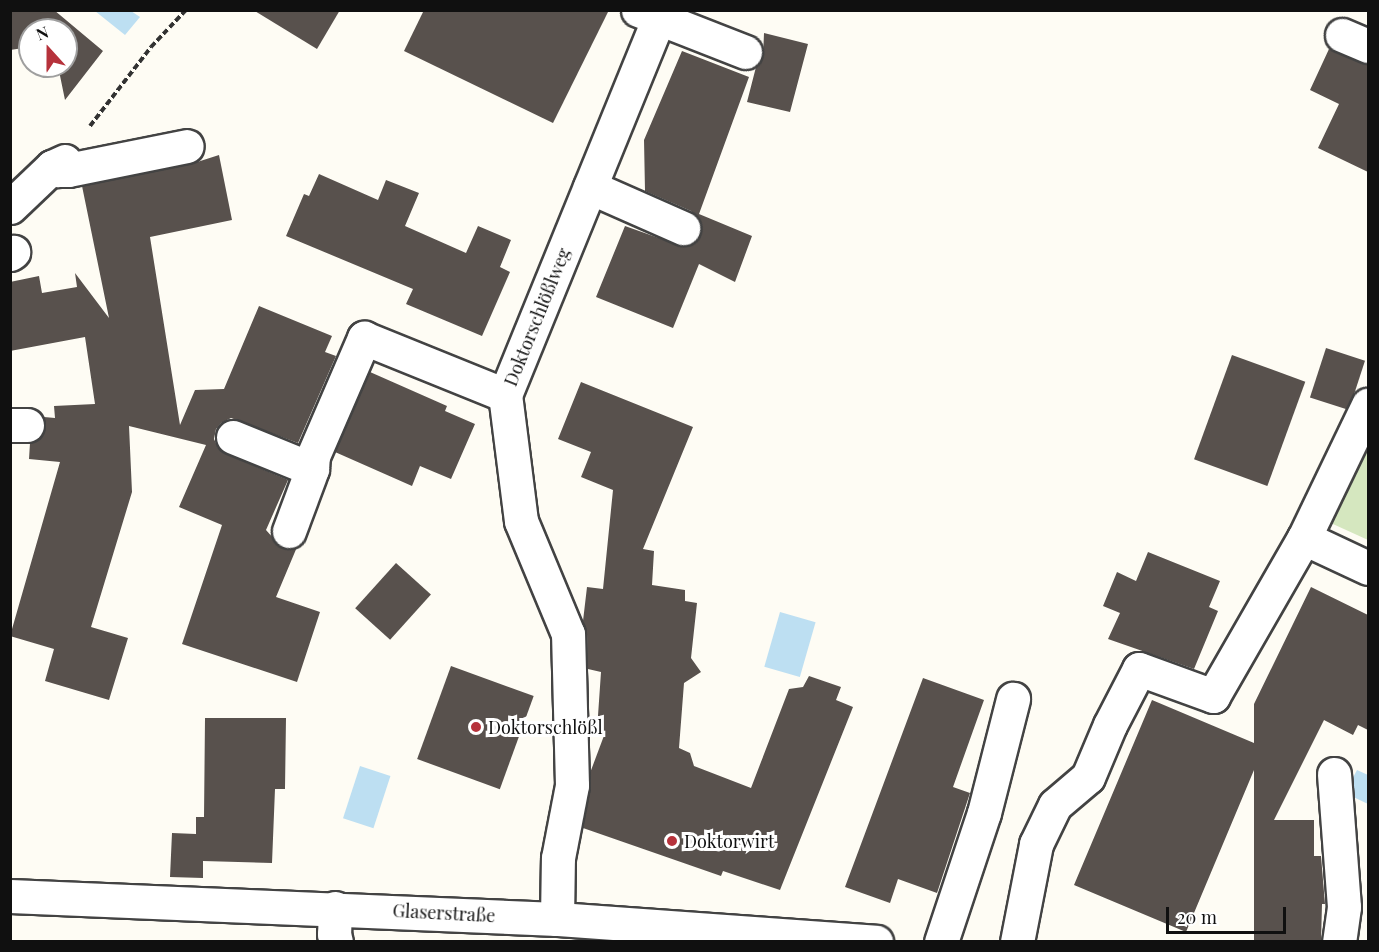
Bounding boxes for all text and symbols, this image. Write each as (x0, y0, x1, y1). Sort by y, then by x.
north arrow (18, 18, 78, 78)
text: N (33, 21, 51, 44)
street label: Doktorschlößlweg (499, 245, 575, 389)
place label: Doktorschlößl (488, 716, 603, 738)
marker: Doktorschlößl (469, 720, 483, 734)
place label: Doktorwirt (684, 830, 774, 852)
marker: Doktorwirt (665, 834, 679, 848)
scale bar (1169, 895, 1289, 933)
street label: Glaserstraße (392, 900, 496, 926)
text: 20 m (1177, 905, 1217, 929)

